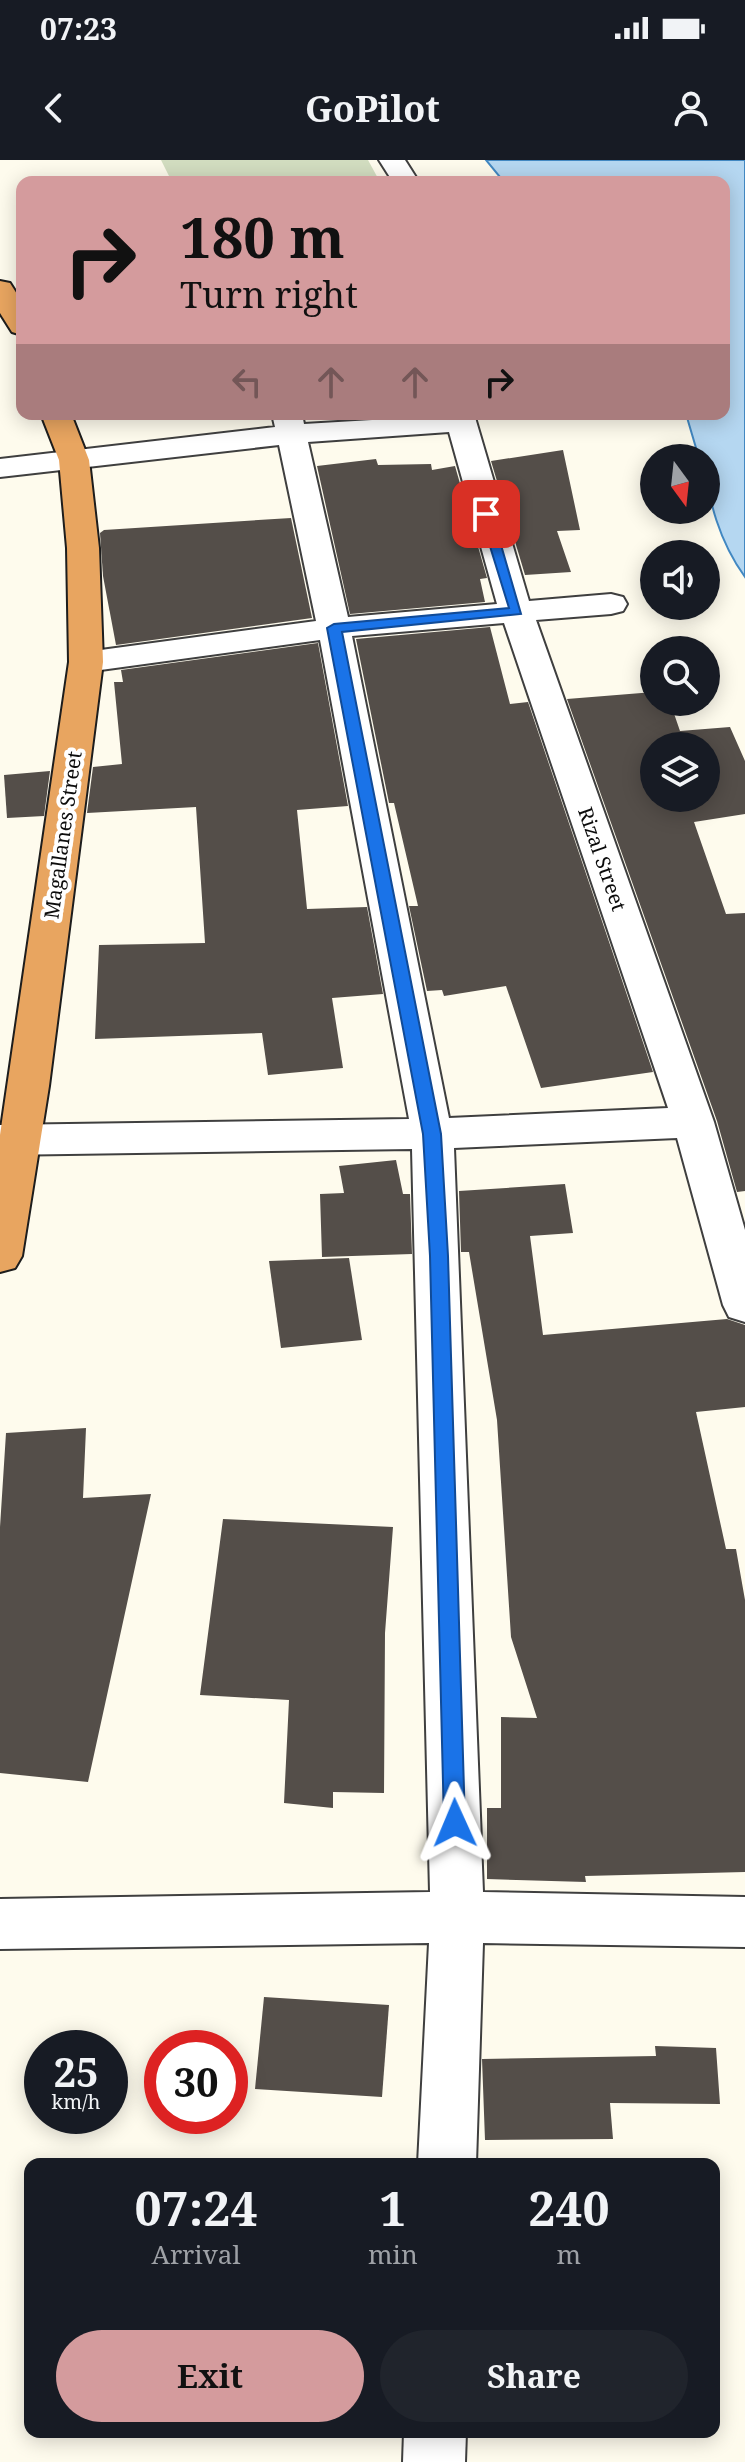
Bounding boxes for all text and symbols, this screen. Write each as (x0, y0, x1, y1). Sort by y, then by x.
text: 07:23 (40, 8, 117, 49)
text: GoPilot (305, 84, 440, 133)
icon: back (32, 86, 76, 130)
icon: person (669, 86, 713, 130)
text: 180 m (180, 198, 345, 274)
icon: right (48, 208, 152, 312)
text: Turn right (180, 270, 358, 319)
icon: left (225, 360, 269, 404)
icon: ahead (309, 360, 353, 404)
icon: ahead (393, 360, 437, 404)
icon: right (477, 360, 521, 404)
north arrow (640, 444, 720, 524)
map controls (640, 444, 720, 812)
pin (452, 480, 520, 548)
icon: arrive (464, 492, 508, 536)
button: sound (640, 540, 720, 620)
button: search (640, 636, 720, 716)
button: layers (640, 732, 720, 812)
street label: Magallanes Street (37, 749, 88, 921)
street label: Rizal Street (572, 803, 633, 914)
position arrow (413, 1781, 497, 1865)
speed limit sign: 30 (144, 2030, 248, 2134)
text: 25 (53, 2044, 99, 2099)
text: km/h (51, 2088, 101, 2115)
text: 07:24 (134, 2175, 258, 2240)
text: 1 (379, 2175, 406, 2240)
text: 240 (528, 2175, 610, 2240)
text: Arrival (152, 2236, 240, 2272)
text: min (368, 2236, 418, 2272)
text: m (557, 2236, 581, 2272)
button: Exit (56, 2330, 364, 2422)
button: Share (380, 2330, 688, 2422)

